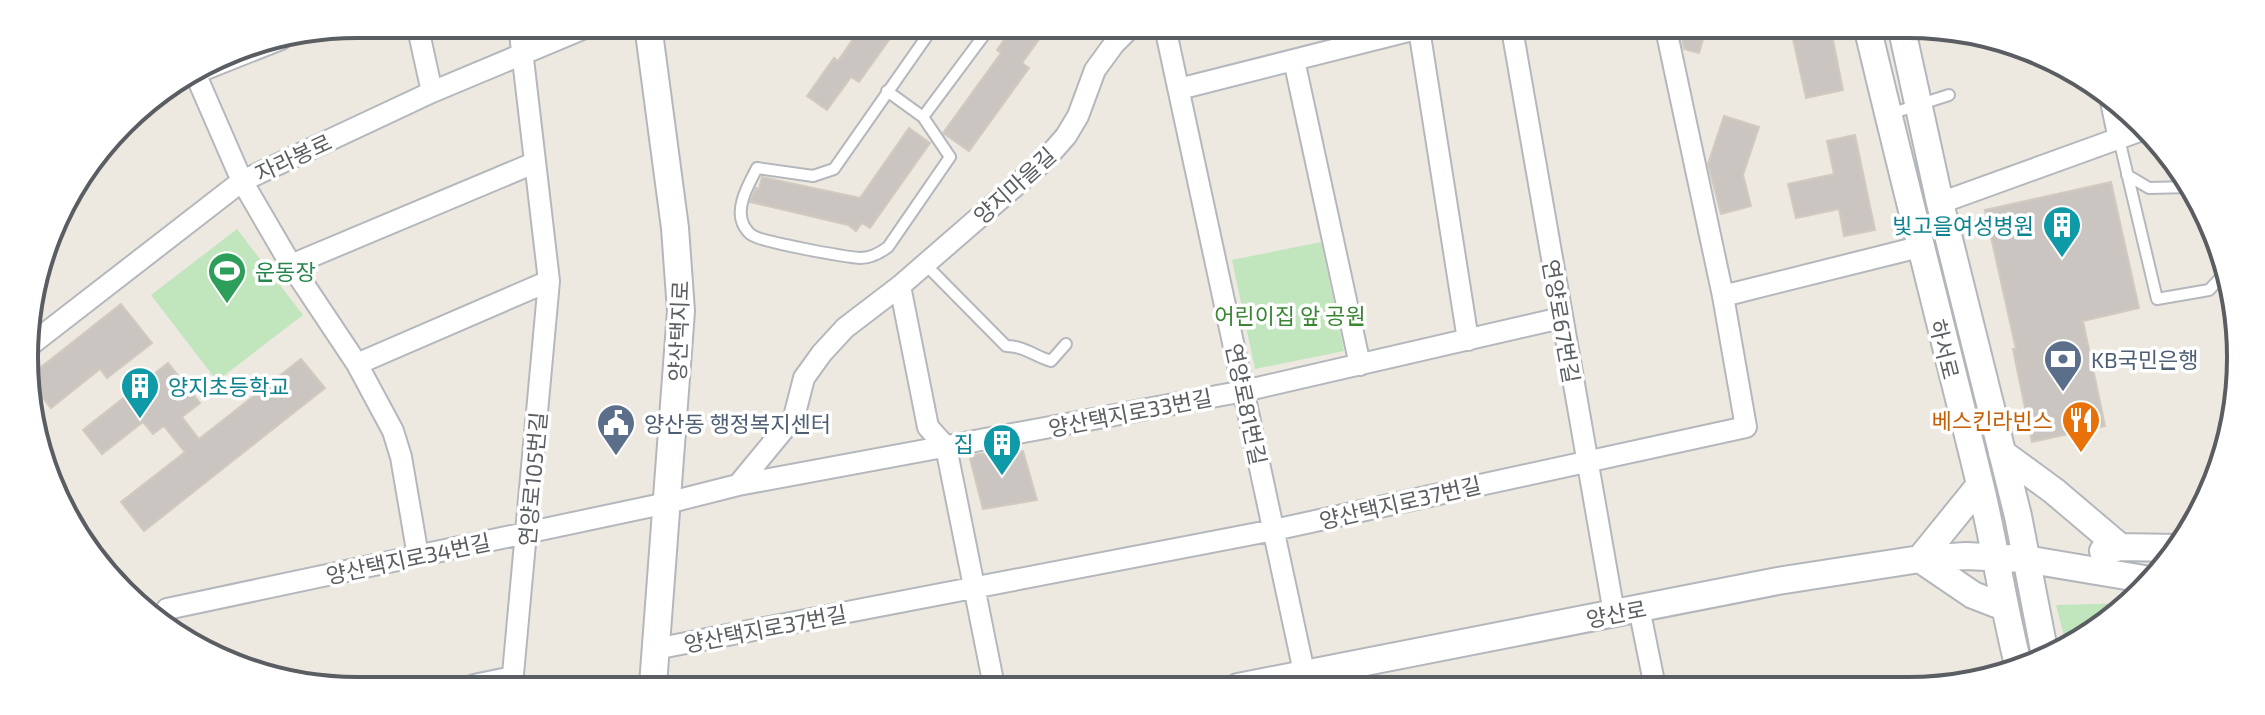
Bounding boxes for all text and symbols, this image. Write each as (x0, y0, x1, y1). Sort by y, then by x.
street label: 자라봉로 (251, 128, 335, 186)
street label: 양지마을길 (968, 141, 1060, 229)
building icon: 빛고을여성병원 (2041, 204, 2083, 259)
place label: 빛고을여성병원 (1892, 212, 2034, 238)
sports icon: 운동장 (206, 250, 248, 305)
street label: 연양로67번길 (1538, 257, 1586, 385)
place label: 운동장 (255, 258, 316, 284)
street label: 양산택지로 (663, 280, 693, 382)
park label: 어린이집 앞 공원 (1214, 302, 1366, 328)
street label: 하서로 (1925, 316, 1965, 382)
bank icon: KB국민은행 (2042, 338, 2084, 393)
street label: 연양로81번길 (1221, 341, 1273, 467)
place label: KB국민은행 (2091, 346, 2199, 372)
building icon: 양지초등학교 (119, 365, 161, 420)
place label: 양지초등학교 (168, 373, 289, 399)
street label: 양산택지로33번길 (1046, 383, 1214, 441)
restaurant icon: 베스킨라빈스 (2060, 399, 2102, 454)
public building icon: 양산동 행정복지센터 (595, 402, 637, 457)
place label: 베스킨라빈스 (1932, 407, 2053, 433)
place label: 양산동 행정복지센터 (644, 410, 831, 436)
street label: 연양로105번길 (513, 411, 551, 547)
building icon: 집 (981, 422, 1023, 477)
place label: 집 (954, 430, 974, 456)
street label: 양산택지로37번길 (1317, 471, 1483, 533)
street label: 양산택지로34번길 (323, 528, 493, 588)
street label: 양산로 (1584, 594, 1648, 632)
street label: 양산택지로37번길 (681, 599, 849, 657)

